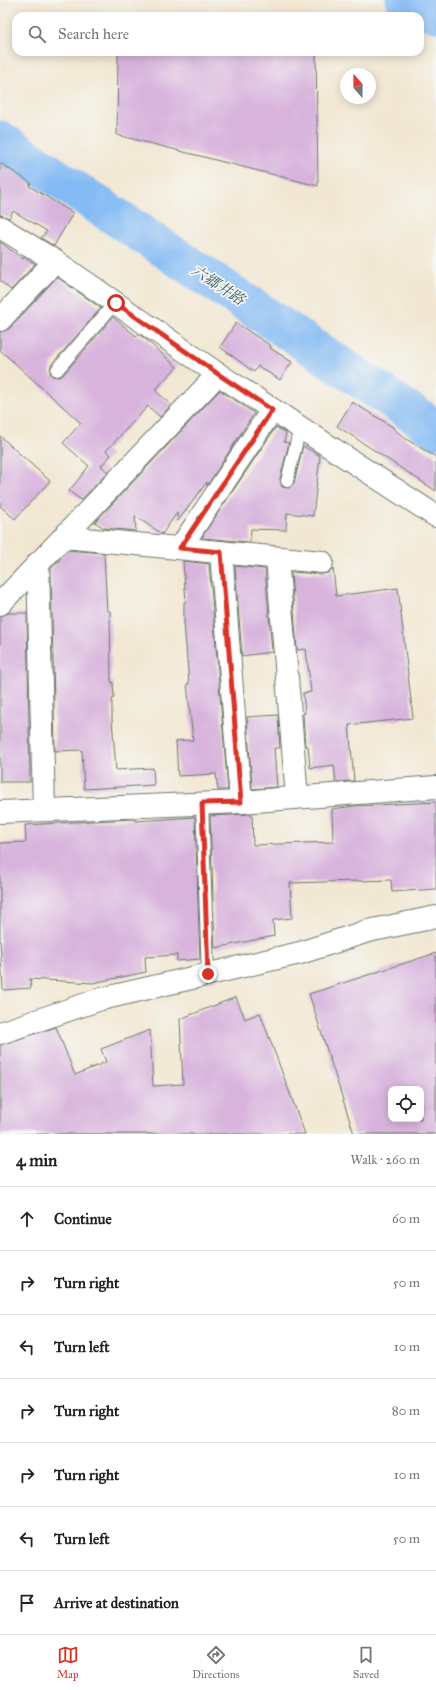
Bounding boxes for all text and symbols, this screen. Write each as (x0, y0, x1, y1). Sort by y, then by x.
search box (12, 12, 424, 56)
icon: search (26, 23, 48, 45)
text: Search here (58, 25, 129, 43)
north arrow (340, 68, 376, 104)
water label: 六郷井路 (188, 261, 249, 309)
route start (107, 294, 125, 312)
route end (199, 965, 217, 983)
map controls (388, 1086, 424, 1122)
button: locate (388, 1086, 424, 1122)
text: 4 min (16, 1150, 57, 1171)
text: Walk · 260 m (350, 1152, 420, 1168)
icon: ahead (16, 1208, 38, 1230)
text: Continue (54, 1210, 112, 1228)
text: 60 m (392, 1211, 420, 1227)
icon: right (16, 1272, 38, 1294)
text: Turn right (54, 1274, 119, 1292)
text: 50 m (393, 1275, 420, 1291)
icon: left (16, 1336, 38, 1358)
text: Turn left (54, 1338, 110, 1356)
text: 10 m (394, 1339, 420, 1355)
icon: right (16, 1400, 38, 1422)
text: Turn right (54, 1402, 119, 1420)
text: 80 m (392, 1403, 420, 1419)
icon: right (16, 1464, 38, 1486)
text: Turn right (54, 1466, 119, 1484)
text: 10 m (394, 1467, 420, 1483)
icon: left (16, 1528, 38, 1550)
text: Turn left (54, 1530, 110, 1548)
text: 50 m (393, 1531, 420, 1547)
icon: arrive (16, 1592, 38, 1614)
text: Arrive at destination (54, 1594, 179, 1612)
tab: Map (57, 1644, 79, 1681)
tab: Directions (192, 1644, 240, 1681)
tab: Saved (353, 1644, 379, 1681)

